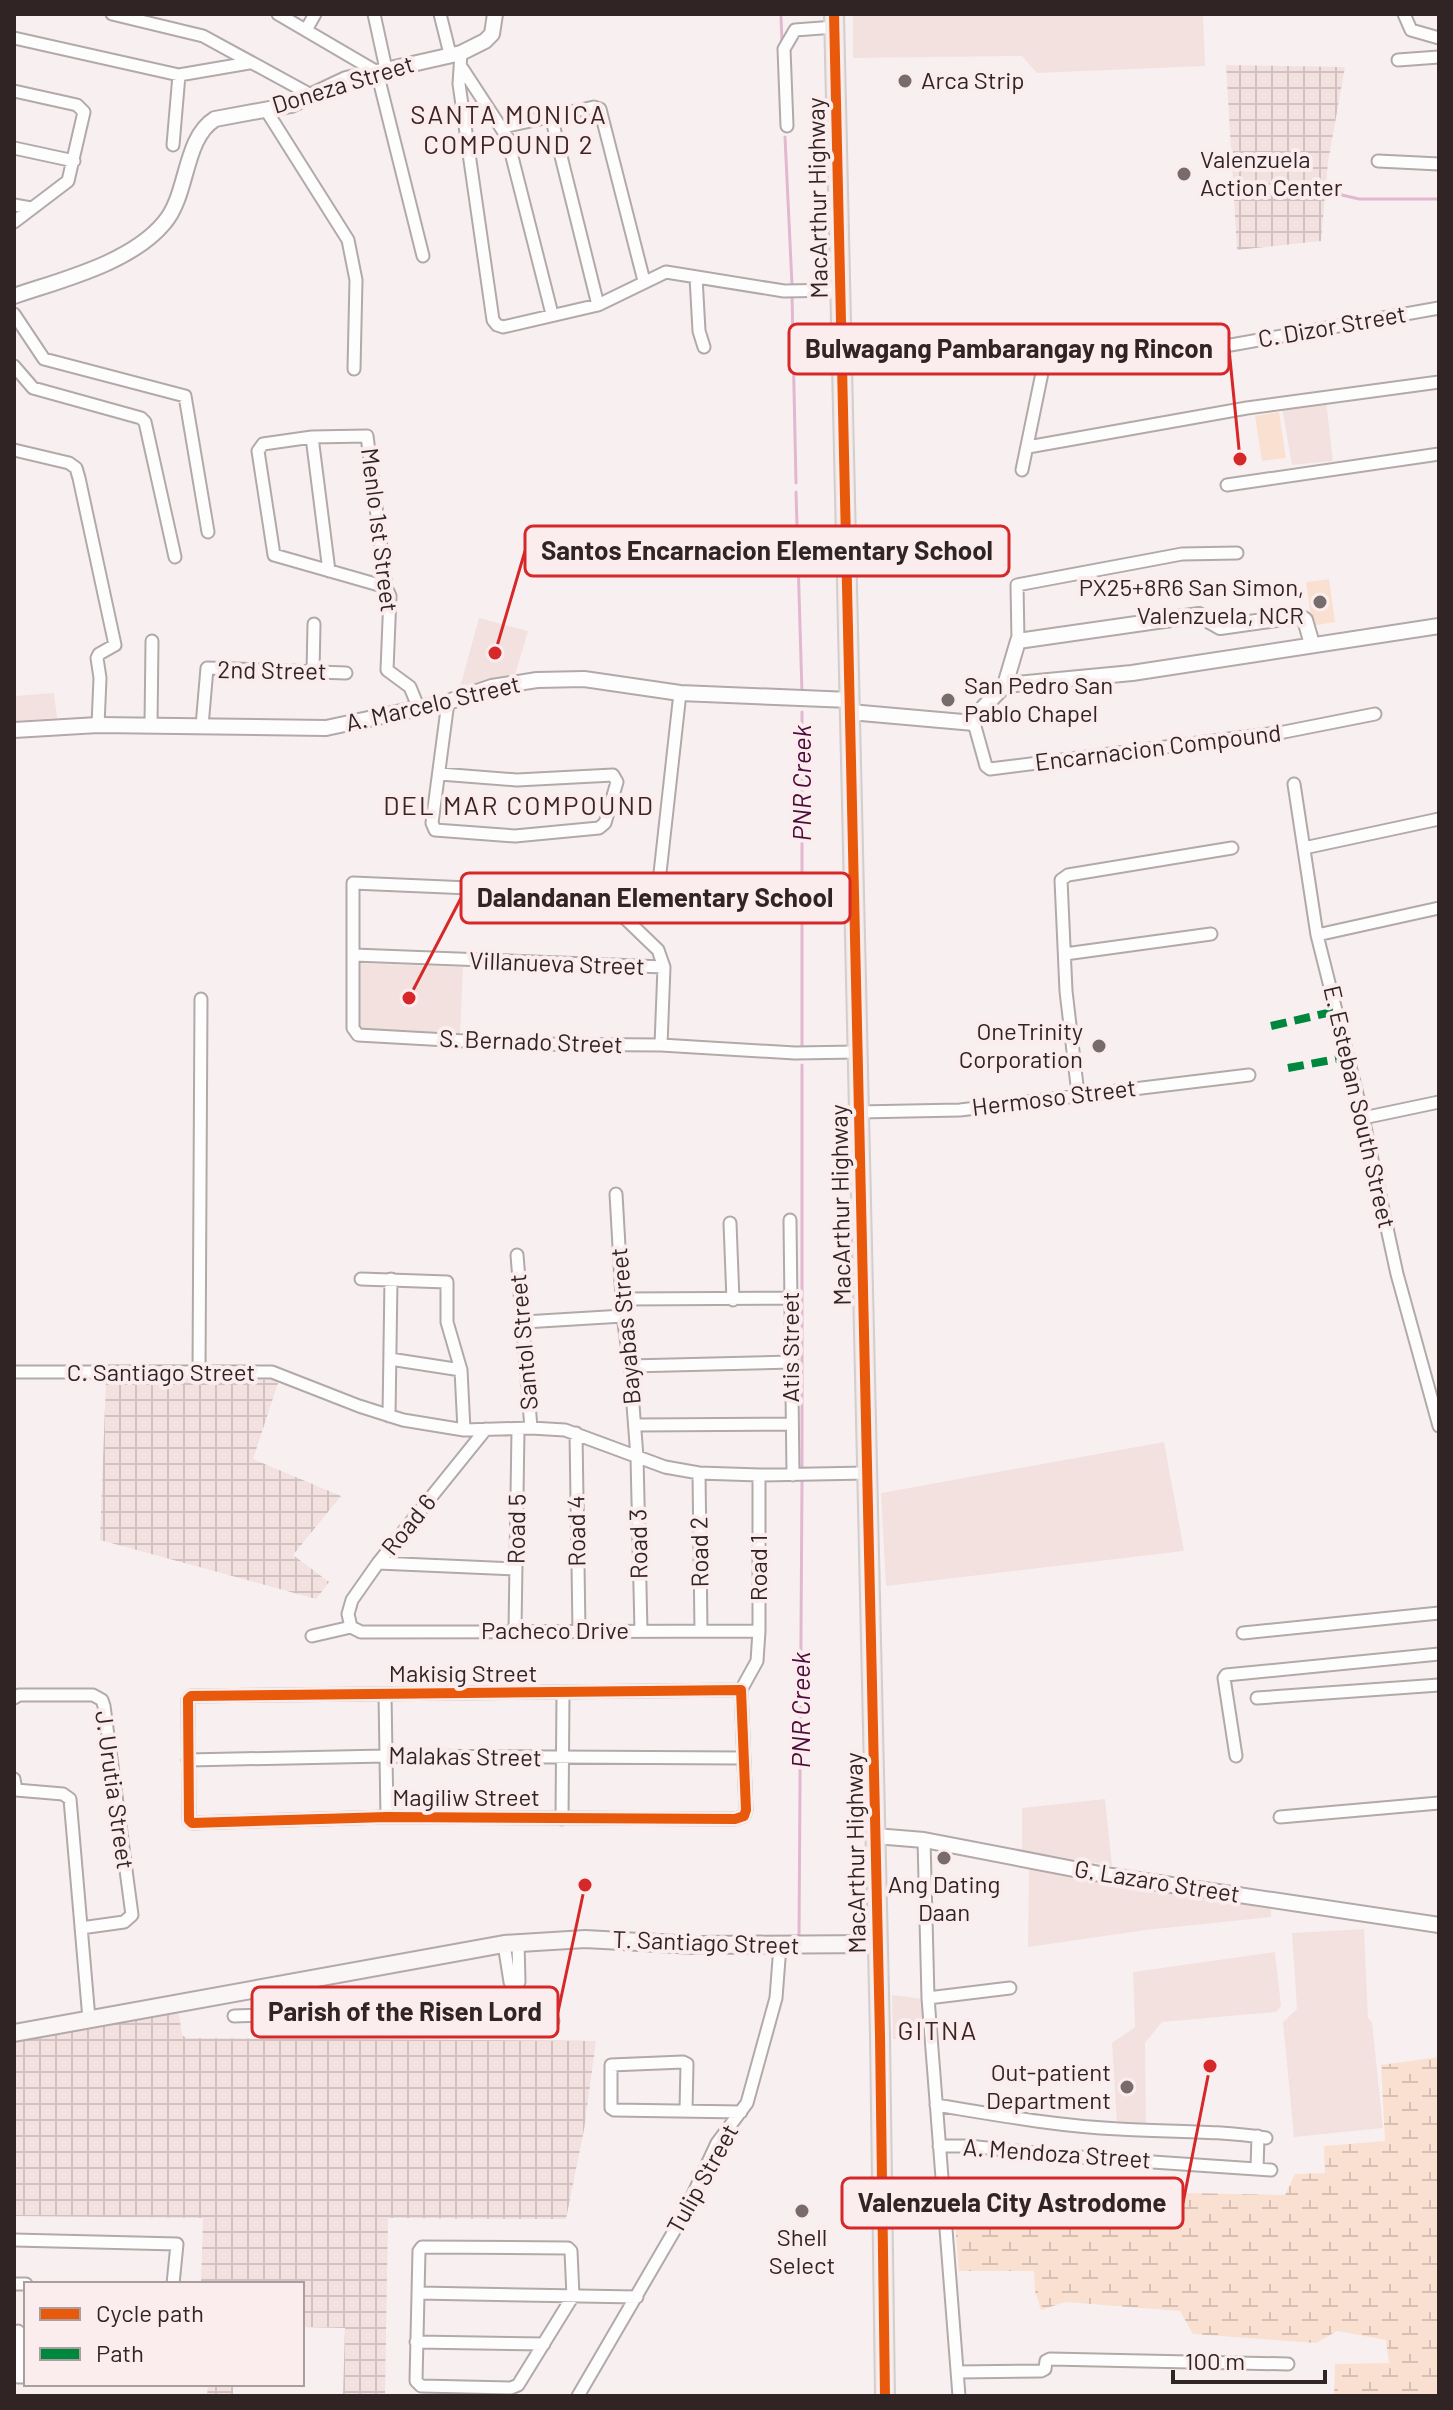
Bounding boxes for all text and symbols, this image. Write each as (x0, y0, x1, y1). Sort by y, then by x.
street label: Doneza Street (268, 48, 417, 119)
place label: Arca Strip (921, 65, 1025, 94)
marker: Arca Strip (896, 72, 914, 90)
street label: MacArthur Highway (800, 97, 833, 299)
district label: SANTA MONICA COMPOUND 2 (410, 98, 608, 159)
place label: Valenzuela Action Center (1200, 144, 1343, 201)
marker: Valenzuela Action Center (1175, 165, 1193, 183)
street label: C. Dizor Street (1256, 298, 1408, 353)
callout: Bulwagang Pambarangay ng Rincon (789, 324, 1229, 374)
text: Bulwagang Pambarangay ng Rincon (805, 332, 1213, 363)
street label: Menlo 1st Street (356, 446, 405, 614)
callout: Santos Encarnacion Elementary School (525, 526, 1009, 576)
text: Santos Encarnacion Elementary School (541, 534, 993, 565)
place label: PX25+8R6 San Simon, Valenzuela, NCR (1079, 572, 1304, 629)
marker: PX25+8R6 San Simon, Valenzuela, NCR (1311, 593, 1329, 611)
street label: 2nd Street (217, 654, 327, 685)
street label: A. Marcelo Street (343, 668, 523, 737)
place label: San Pedro San Pablo Chapel (964, 670, 1113, 727)
marker: San Pedro San Pablo Chapel (939, 691, 957, 709)
street label: Encarnacion Compound (1033, 717, 1283, 776)
water label: PNR Creek (785, 724, 816, 841)
district label: DEL MAR COMPOUND (383, 789, 655, 820)
callout: Dalandanan Elementary School (461, 873, 850, 923)
text: Dalandanan Elementary School (477, 881, 833, 912)
street label: Villanueva Street (469, 945, 645, 980)
street label: E. Esteban South Street (1318, 982, 1403, 1231)
place label: OneTrinity Corporation (959, 1016, 1083, 1073)
street label: S. Bernado Street (439, 1023, 623, 1058)
marker: OneTrinity Corporation (1090, 1037, 1108, 1055)
street label: Hermoso Street (970, 1072, 1137, 1121)
street label: MacArthur Highway (823, 1104, 856, 1306)
street label: Bayabas Street (603, 1247, 646, 1406)
street label: Santol Street (502, 1273, 543, 1411)
street label: Atis Street (775, 1292, 804, 1403)
street label: C. Santiago Street (67, 1357, 255, 1386)
street label: Road 6 (374, 1488, 441, 1560)
street label: Road 5 (500, 1494, 531, 1564)
street label: Road 4 (560, 1495, 591, 1567)
street label: Road 3 (622, 1509, 653, 1579)
street label: Road 2 (683, 1516, 714, 1588)
street label: Road 1 (743, 1535, 772, 1601)
street label: Pacheco Drive (481, 1615, 629, 1644)
water label: PNR Creek (784, 1651, 815, 1768)
street label: Makisig Street (389, 1658, 537, 1687)
street label: J. Urutia Street (90, 1709, 141, 1871)
street label: Malakas Street (388, 1740, 542, 1771)
street label: MacArthur Highway (838, 1752, 871, 1954)
street label: Magiliw Street (392, 1782, 540, 1811)
marker: Ang Dating Daan (935, 1849, 953, 1867)
street label: G. Lazaro Street (1073, 1853, 1242, 1908)
place label: Ang Dating Daan (888, 1869, 1000, 1926)
street label: T. Santiago Street (612, 1924, 800, 1959)
callout: Parish of the Risen Lord (252, 1987, 558, 2037)
text: Parish of the Risen Lord (268, 1995, 542, 2026)
district label: GITNA (898, 2014, 978, 2045)
place label: Out-patient Department (986, 2057, 1111, 2114)
marker: Out-patient Department (1118, 2078, 1136, 2096)
street label: Tulip Street (660, 2118, 744, 2238)
street label: A. Mendoza Street (962, 2131, 1152, 2174)
callout: Valenzuela City Astrodome (842, 2178, 1183, 2228)
text: Valenzuela City Astrodome (858, 2186, 1166, 2217)
marker: Shell Select (793, 2202, 811, 2220)
place label: Shell Select (769, 2222, 835, 2279)
legend (24, 2282, 304, 2386)
text: Cycle path (96, 2298, 204, 2327)
scale bar (1173, 2334, 1325, 2384)
text: Path (96, 2338, 144, 2367)
text: 100 m (1185, 2346, 1245, 2375)

